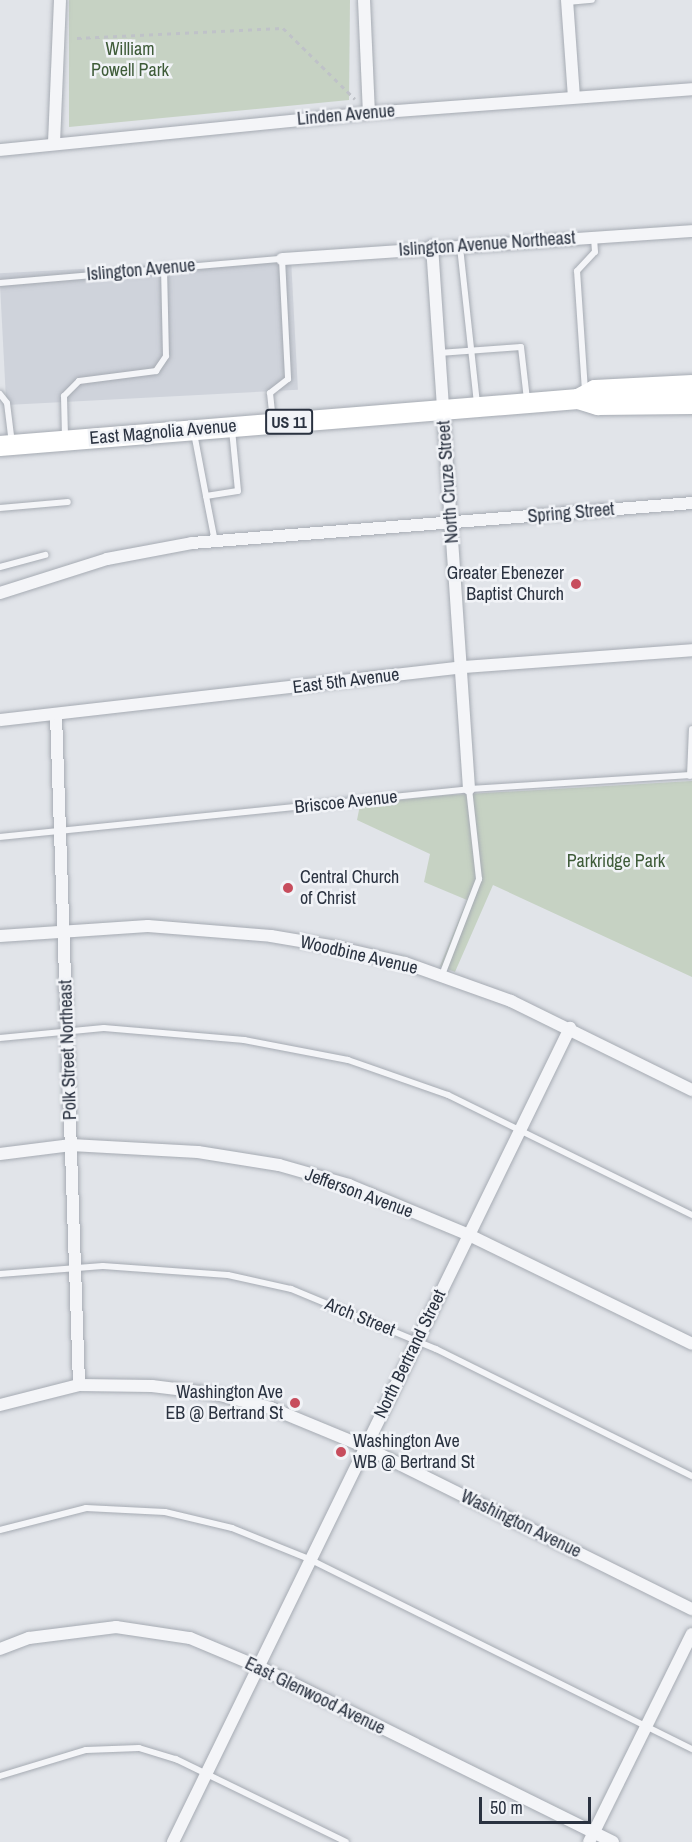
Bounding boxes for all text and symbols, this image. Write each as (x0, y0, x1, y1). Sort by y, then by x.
park label: William Powell Park (91, 39, 169, 82)
street label: Linden Avenue (296, 100, 396, 130)
street label: Islington Avenue Northeast (398, 227, 576, 261)
street label: Islington Avenue (85, 254, 197, 286)
road number: US 11 (265, 409, 313, 435)
street label: East Magnolia Avenue (88, 415, 238, 449)
street label: North Cruze Street (433, 420, 463, 544)
street label: Spring Street (527, 498, 615, 528)
place label: Greater Ebenezer Baptist Church (447, 563, 564, 606)
marker: Greater Ebenezer Baptist Church (569, 577, 583, 591)
street label: East 5th Avenue (291, 664, 401, 698)
street label: Briscoe Avenue (293, 786, 399, 818)
park label: Parkridge Park (567, 850, 665, 872)
place label: Central Church of Christ (300, 867, 399, 910)
marker: Central Church of Christ (281, 881, 295, 895)
street label: Woodbine Avenue (298, 931, 420, 979)
street label: Polk Street Northeast (55, 980, 81, 1120)
street label: Jefferson Avenue (302, 1163, 416, 1223)
street label: North Bertrand Street (370, 1286, 450, 1422)
street label: Arch Street (322, 1293, 398, 1341)
place label: Washington Ave EB @ Bertrand St (165, 1382, 283, 1424)
marker: Washington Ave EB @ Bertrand St (288, 1396, 302, 1410)
place label: Washington Ave WB @ Bertrand St (353, 1431, 475, 1474)
marker: Washington Ave WB @ Bertrand St (334, 1445, 348, 1459)
street label: Washington Avenue (457, 1485, 585, 1563)
street label: East Glenwood Avenue (241, 1653, 389, 1739)
scale bar (482, 1785, 594, 1823)
text: 50 m (490, 1795, 523, 1820)

